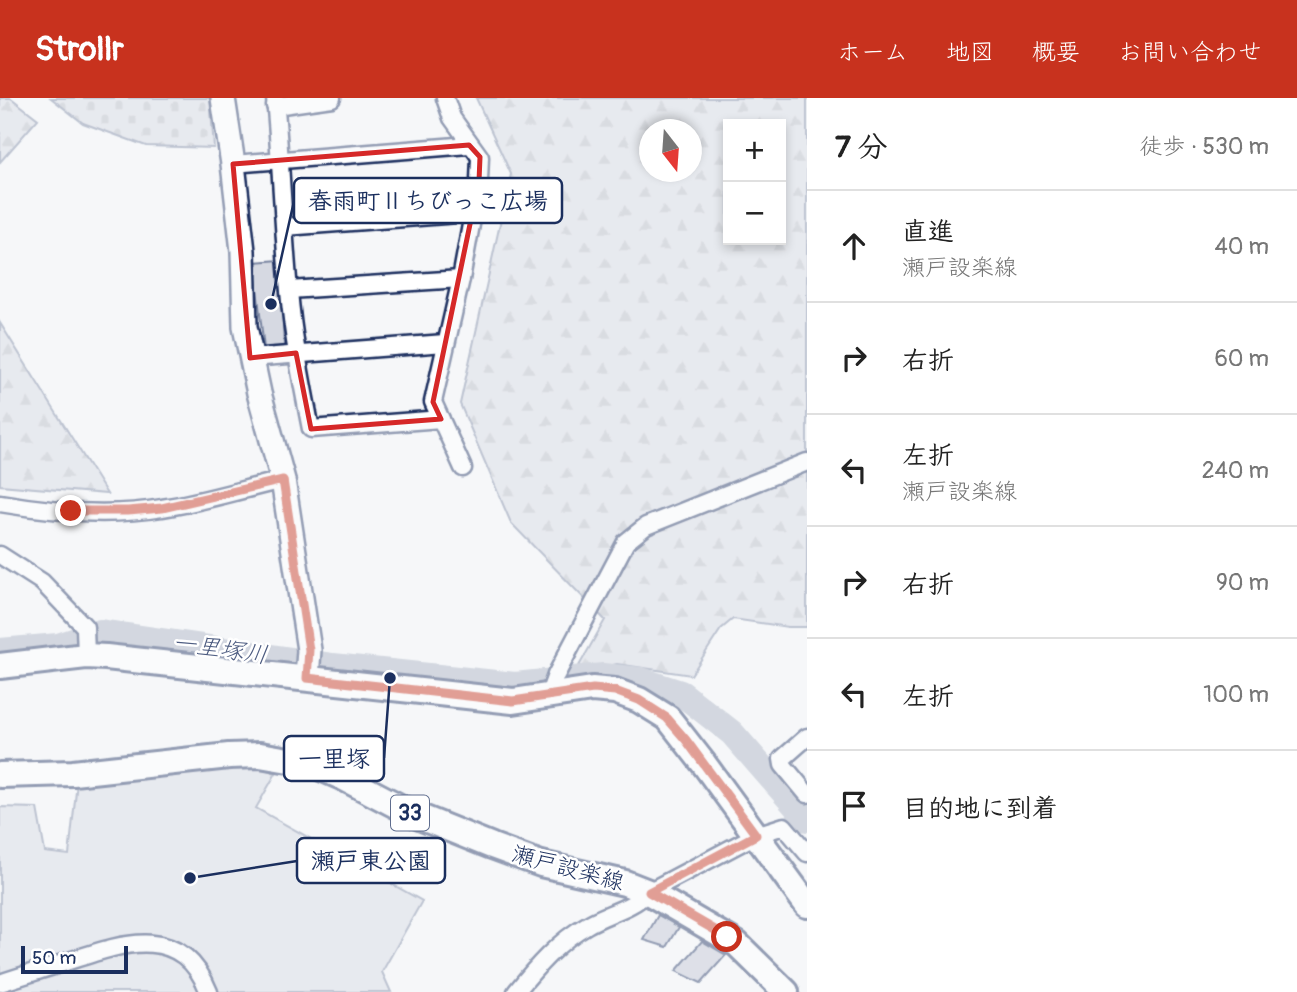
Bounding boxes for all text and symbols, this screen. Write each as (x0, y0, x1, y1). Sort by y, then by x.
text: Strollr (35, 29, 124, 70)
text: ホーム (837, 38, 908, 67)
text: 地図 (946, 38, 994, 67)
text: 概要 (1032, 38, 1080, 67)
text: お問い合わせ (1118, 38, 1262, 67)
north arrow (639, 119, 702, 182)
map controls (723, 119, 786, 245)
button: + (723, 119, 786, 182)
text: 7 分 (835, 129, 887, 166)
text: 徒歩 · 530 m (1139, 132, 1269, 161)
callout: 春雨町Ⅱちびっこ広場 (294, 178, 562, 223)
button: − (723, 182, 786, 245)
text: 春雨町Ⅱちびっこ広場 (308, 187, 548, 216)
text: 直進 (902, 216, 954, 248)
icon: ahead (835, 227, 873, 265)
text: 40 m (1215, 232, 1269, 261)
text: 瀬戸設楽線 (902, 253, 1017, 282)
icon: right (835, 339, 873, 377)
text: 60 m (1214, 344, 1269, 373)
text: 右折 (902, 345, 954, 377)
text: 左折 (902, 440, 954, 472)
icon: left (835, 451, 873, 489)
text: 240 m (1202, 456, 1269, 485)
text: 瀬戸設楽線 (902, 477, 1017, 506)
route end (55, 495, 86, 526)
icon: right (835, 563, 873, 601)
text: 90 m (1216, 568, 1269, 597)
text: 右折 (902, 569, 954, 601)
water label: 一里塚川 (170, 628, 270, 670)
icon: left (835, 675, 873, 713)
text: 100 m (1203, 680, 1269, 709)
text: 左折 (902, 681, 954, 713)
callout: 一里塚 (284, 736, 384, 781)
text: 一里塚 (298, 745, 370, 774)
icon: arrive (835, 787, 873, 825)
text: 目的地に到着 (902, 793, 1058, 825)
road number: 33 (391, 796, 429, 830)
callout: 瀬戸東公園 (297, 838, 445, 883)
street label: 瀬戸設楽線 (509, 839, 627, 897)
text: 瀬戸東公園 (311, 847, 431, 876)
route start (711, 921, 742, 952)
scale bar (21, 943, 128, 975)
text: 50 m (32, 946, 76, 970)

